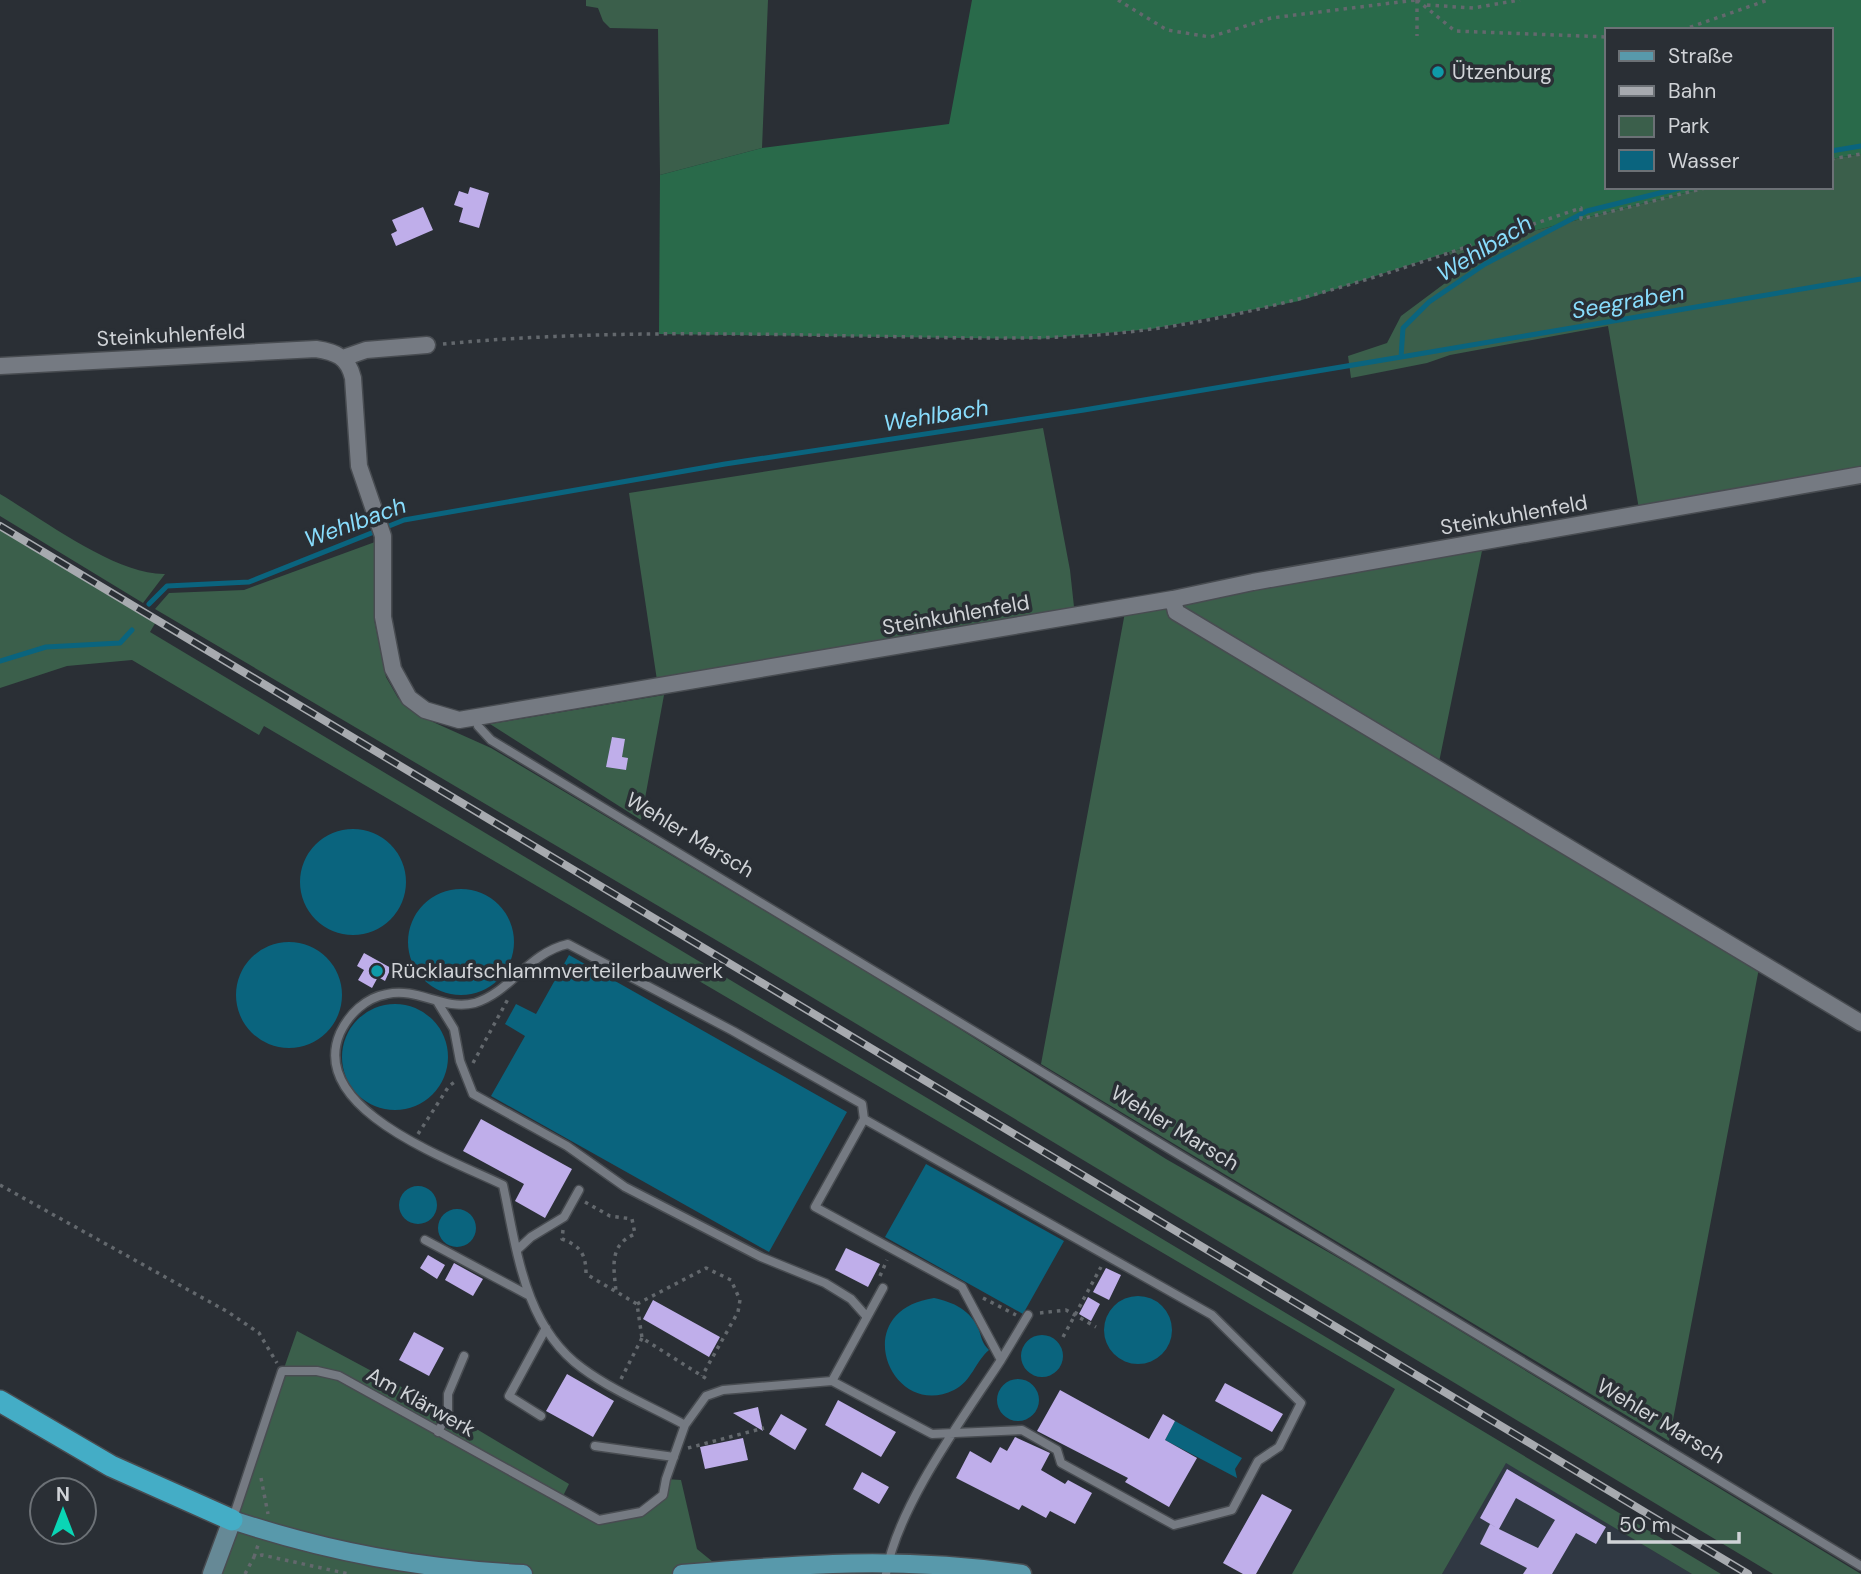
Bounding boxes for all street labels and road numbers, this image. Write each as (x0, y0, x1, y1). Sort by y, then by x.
street label: Steinkuhlenfeld (96, 317, 246, 353)
street label: Steinkuhlenfeld (1438, 488, 1590, 542)
street label: Steinkuhlenfeld (880, 588, 1032, 642)
street label: Wehler Marsch (621, 786, 759, 884)
street label: Wehler Marsch (1106, 1079, 1244, 1177)
street label: Am Klärwerk (362, 1361, 481, 1444)
street label: Wehler Marsch (1592, 1372, 1730, 1470)

